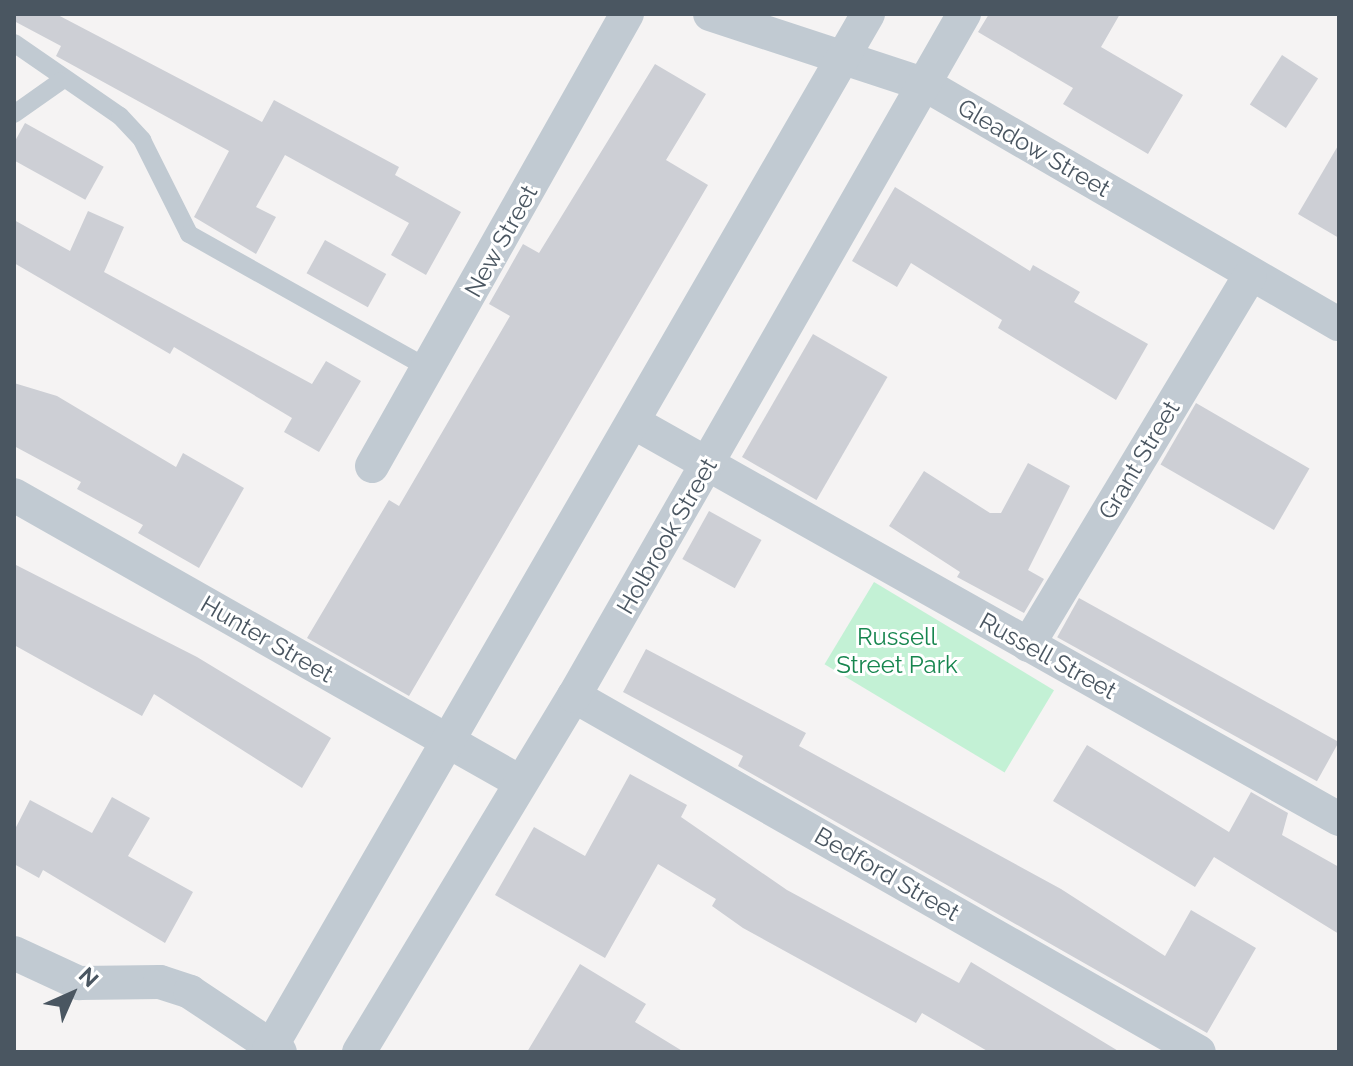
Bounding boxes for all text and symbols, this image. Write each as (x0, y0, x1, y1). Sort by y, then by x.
street label: Gleadow Street (952, 93, 1116, 203)
street label: New Street (458, 180, 544, 302)
street label: Grant Street (1092, 395, 1186, 525)
street label: Holbrook Street (611, 453, 723, 619)
street label: Hunter Street (195, 589, 339, 689)
street label: Russell Street (974, 606, 1122, 706)
park label: Russell Street Park (836, 623, 958, 679)
street label: Bedford Street (809, 821, 965, 927)
north arrow (32, 954, 112, 1034)
text: N (74, 962, 104, 992)

